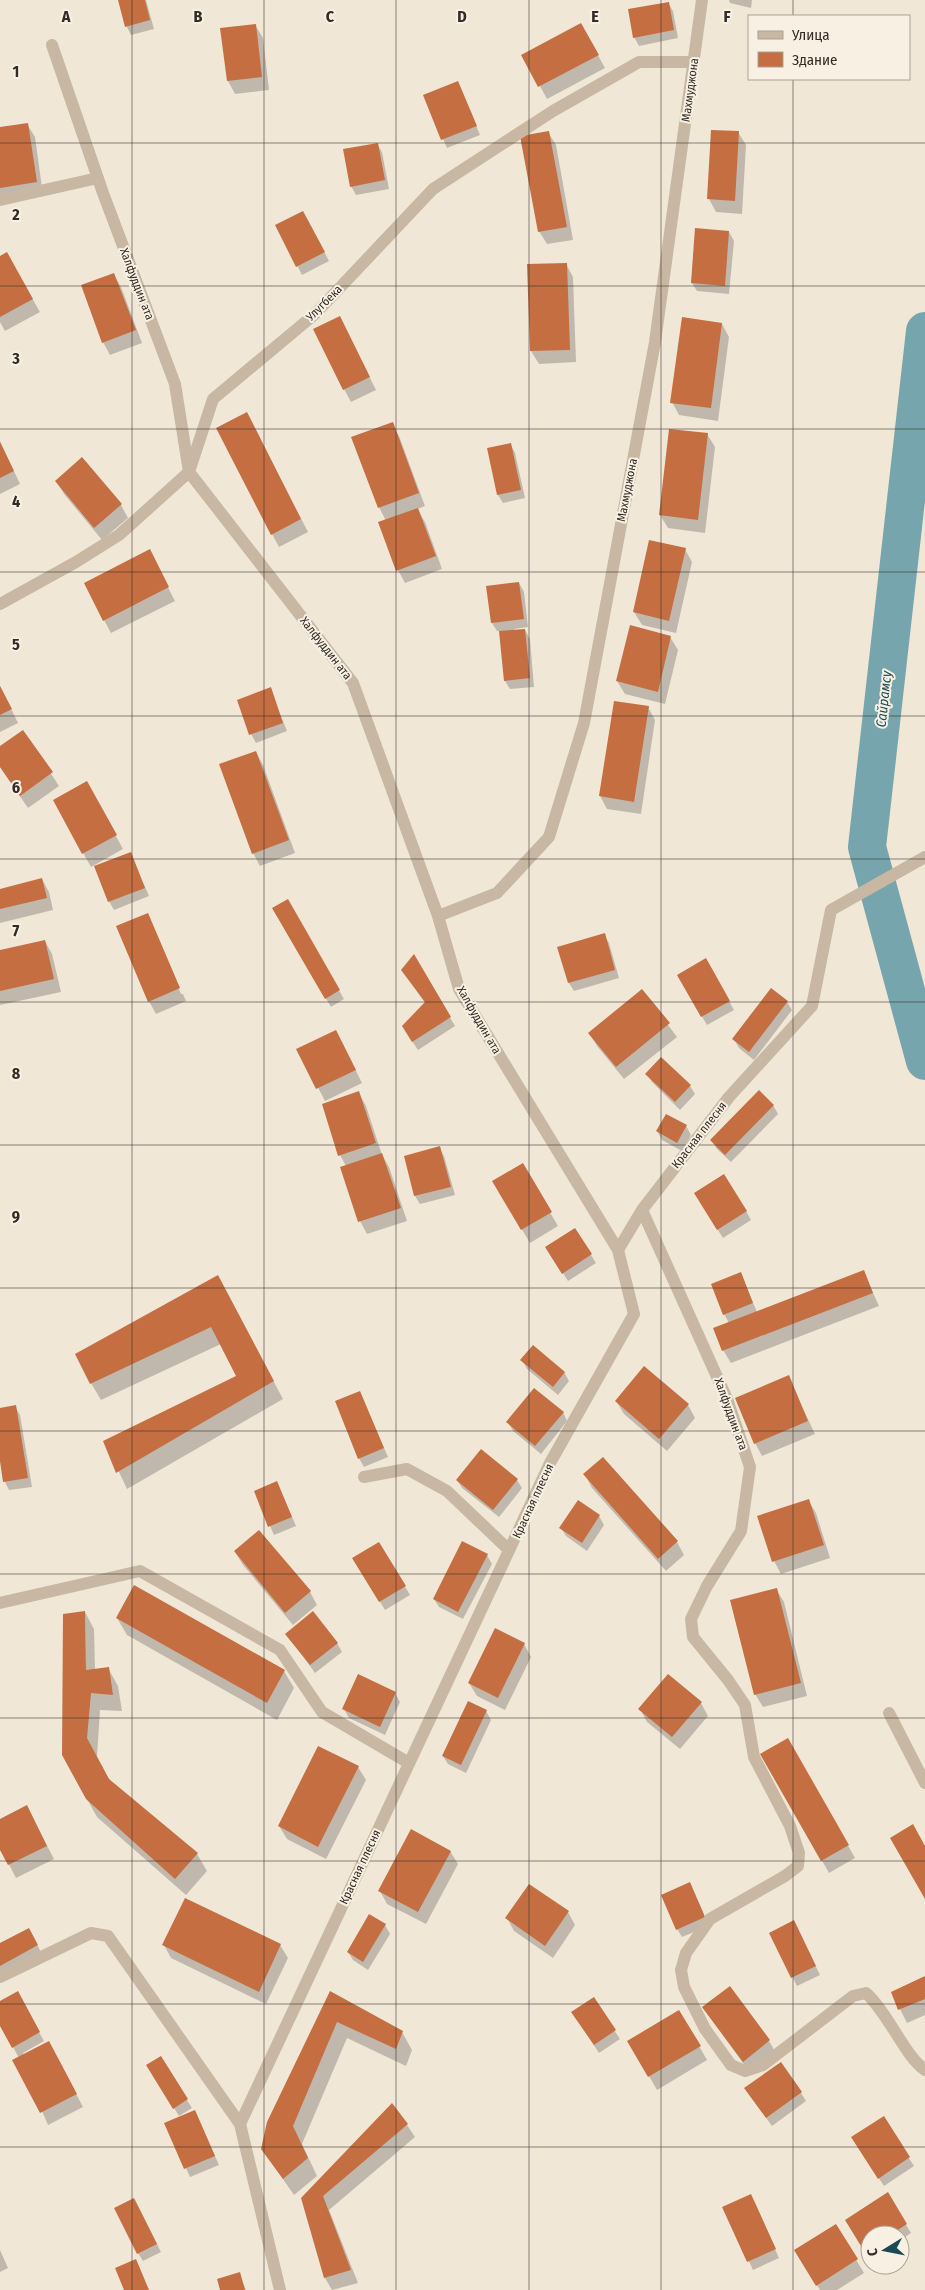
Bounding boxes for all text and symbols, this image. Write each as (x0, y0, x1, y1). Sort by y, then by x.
text: A (61, 7, 71, 26)
text: B (194, 7, 203, 26)
text: C (326, 7, 335, 26)
text: D (457, 7, 467, 26)
text: E (591, 7, 599, 26)
text: F (723, 7, 731, 26)
legend (748, 15, 910, 80)
text: Улица (791, 26, 830, 44)
text: Здание (792, 51, 838, 69)
street label: Махмуджона (679, 57, 701, 123)
text: 1 (13, 62, 19, 81)
text: 2 (11, 205, 20, 224)
street label: Халфуддин ата (117, 246, 157, 322)
street label: Улугбека (302, 282, 345, 325)
text: 3 (11, 349, 20, 368)
street label: Махмуджона (614, 457, 640, 523)
text: 4 (12, 492, 20, 511)
street label: Халфуддин ата (297, 614, 355, 682)
text: 5 (12, 635, 20, 654)
water label: Сайрамсу (873, 669, 895, 728)
text: 6 (12, 778, 20, 797)
text: 7 (13, 921, 20, 940)
street label: Халфуддин ата (454, 984, 504, 1056)
text: 8 (12, 1064, 21, 1083)
street label: Красная плесня (669, 1099, 729, 1171)
text: 9 (12, 1207, 20, 1226)
street label: Халфуддин ата (711, 1376, 751, 1452)
street label: Красная плесня (510, 1461, 556, 1541)
street label: Красная плесня (337, 1827, 383, 1907)
north arrow (860, 2225, 910, 2275)
text: С (864, 2246, 882, 2257)

